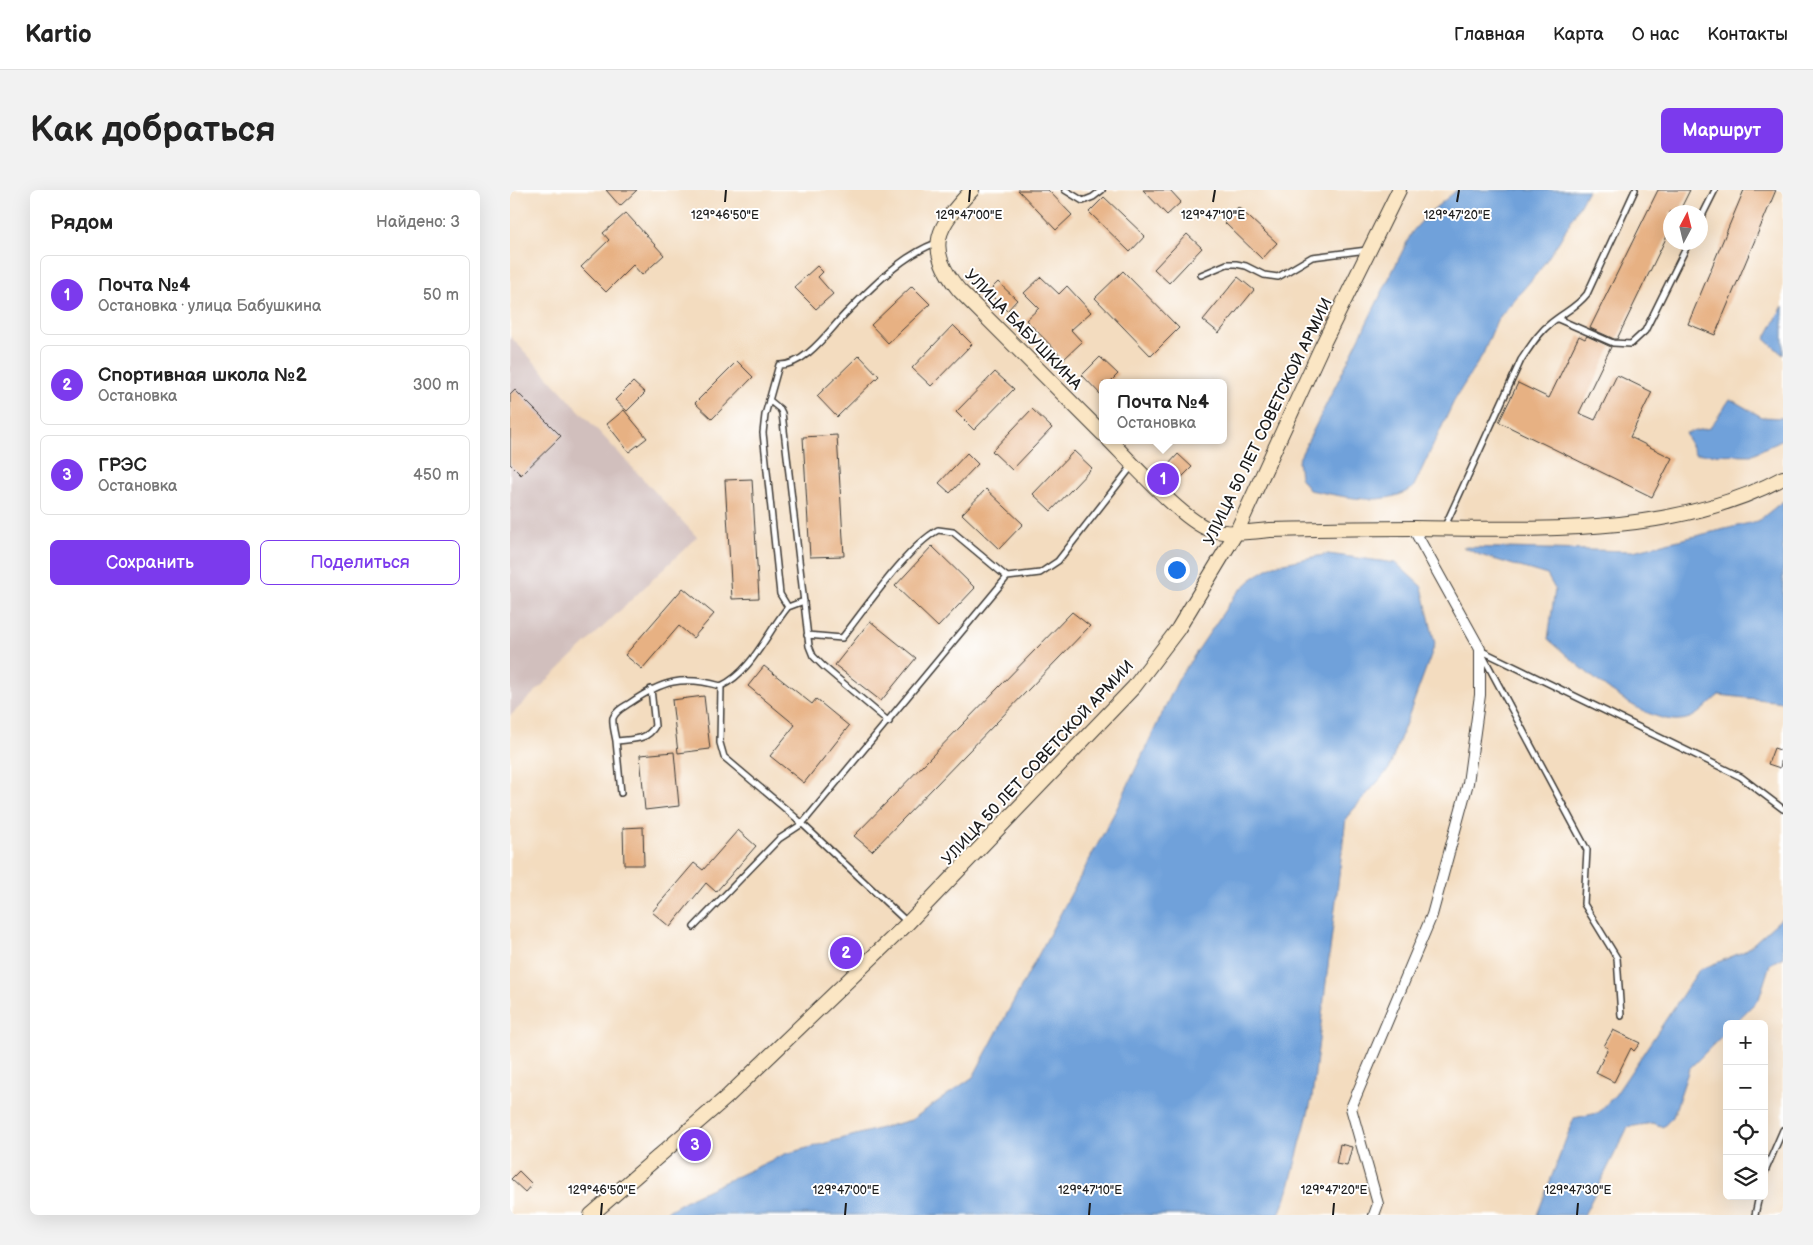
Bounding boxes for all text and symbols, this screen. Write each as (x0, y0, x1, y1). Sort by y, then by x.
text: Kartio (25, 20, 92, 49)
text: Главная (1454, 24, 1525, 45)
text: Карта (1553, 24, 1604, 45)
text: О нас (1632, 24, 1679, 45)
text: Контакты (1707, 24, 1788, 45)
button: Маршрут (1661, 108, 1783, 153)
text: Как добраться (30, 109, 276, 152)
north arrow (1663, 205, 1708, 250)
text: 129°46'50"E (691, 208, 759, 223)
text: 129°47'00"E (936, 208, 1002, 223)
text: 129°47'10"E (1181, 208, 1245, 223)
text: 129°47'20"E (1424, 208, 1490, 223)
text: Рядом (50, 210, 113, 235)
text: Найдено: 3 (376, 213, 460, 232)
street label: УЛИЦА БАБУШКИНА (960, 266, 1086, 395)
text: Почта №4 (98, 274, 190, 297)
text: 1 (64, 286, 70, 305)
text: 50 m (423, 286, 459, 305)
street label: УЛИЦА 50 ЛЕТ СОВЕТСКОЙ АРМИИ (1200, 295, 1337, 548)
text: Остановка · улица Бабушкина (98, 297, 321, 316)
text: Спортивная школа №2 (98, 364, 307, 387)
text: 2 (62, 376, 72, 395)
text: 300 m (413, 376, 459, 395)
popup (1099, 379, 1227, 444)
text: Остановка (98, 387, 177, 406)
text: Почта №4 (1117, 391, 1209, 414)
text: Остановка (1117, 414, 1196, 433)
text: ГРЭС (98, 454, 147, 477)
pin: 1 (1147, 460, 1179, 498)
text: 3 (62, 466, 72, 485)
text: 450 m (413, 466, 459, 485)
text: Остановка (98, 477, 177, 496)
button: Сохранить (50, 540, 250, 585)
button: Поделиться (260, 540, 460, 585)
your location (1164, 557, 1190, 583)
street label: УЛИЦА 50 ЛЕТ СОВЕТСКОЙ АРМИИ (938, 657, 1138, 869)
pin: 2 (830, 934, 862, 972)
map controls (1723, 1020, 1768, 1200)
button: + (1723, 1020, 1768, 1065)
button: − (1723, 1065, 1768, 1110)
button: locate (1723, 1110, 1768, 1155)
pin: 3 (679, 1126, 711, 1164)
button: layers (1723, 1155, 1768, 1200)
text: 129°46'50"E (568, 1183, 636, 1198)
text: 129°47'00"E (813, 1183, 879, 1198)
text: 129°47'10"E (1058, 1183, 1122, 1198)
text: 129°47'20"E (1301, 1183, 1367, 1198)
text: 129°47'30"E (1545, 1183, 1612, 1198)

